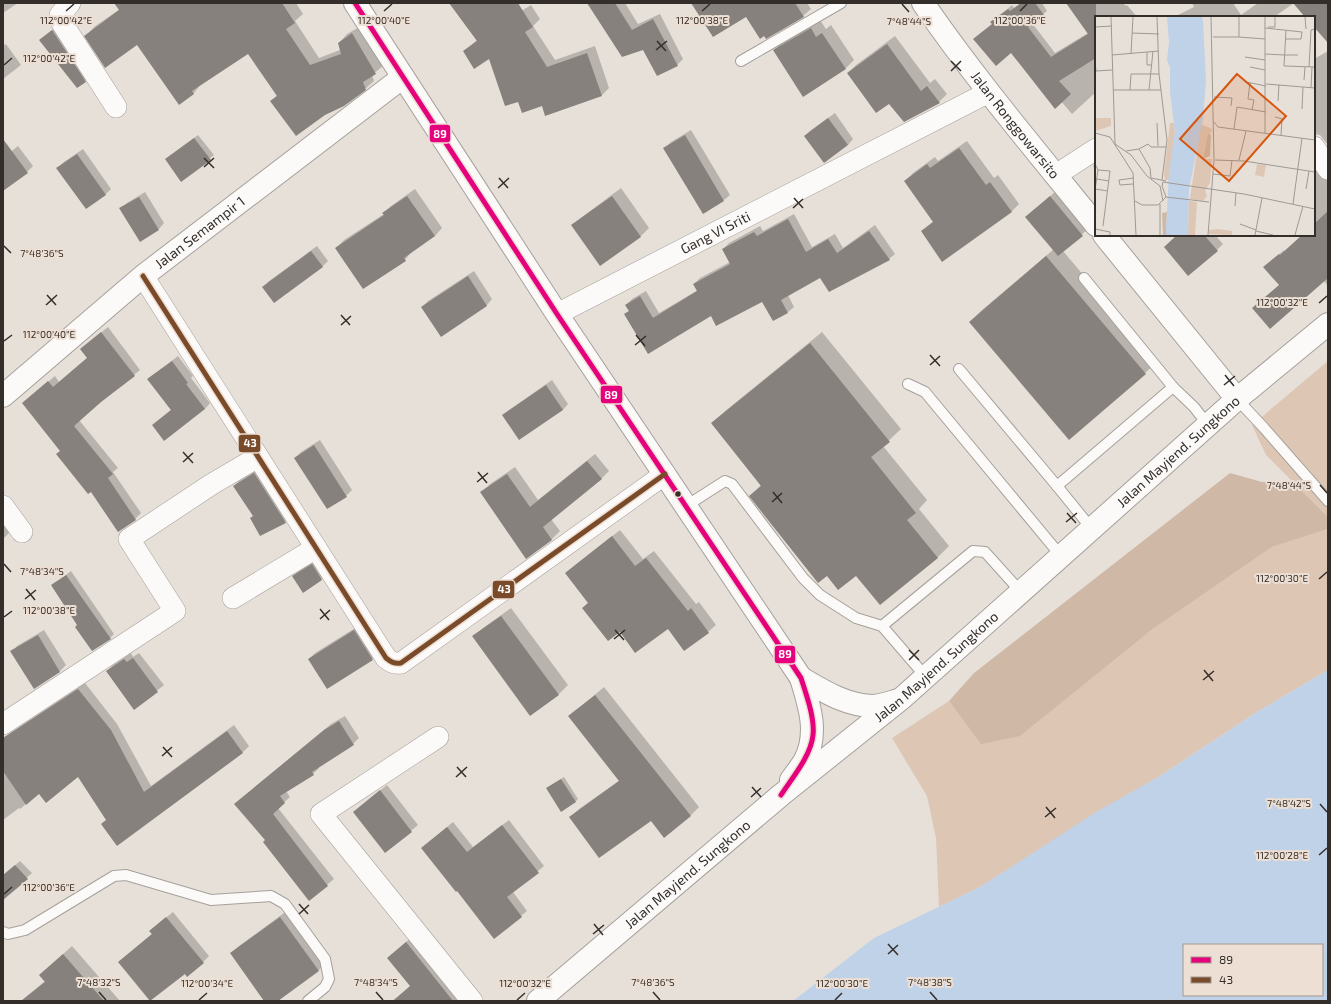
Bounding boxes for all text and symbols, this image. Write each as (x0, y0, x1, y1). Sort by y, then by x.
text: 112°00'42"E (40, 14, 92, 26)
text: 112°00'40"E (358, 14, 411, 26)
text: 112°00'38"E (676, 14, 728, 26)
text: 112°00'36"E (994, 14, 1046, 26)
text: 7°48'44"S (887, 15, 932, 27)
inset map (1095, 16, 1315, 236)
text: 112°00'42"E (23, 52, 75, 64)
street label: Jalan Ronggowarsito (968, 68, 1064, 182)
line badge: 89 (429, 124, 451, 143)
text: 89 (433, 127, 447, 140)
street label: Jalan Semampir 1 (151, 192, 248, 272)
street label: Gang VI Sriti (677, 207, 753, 257)
text: 7°48'36"S (20, 247, 64, 259)
text: 112°00'32"E (1256, 296, 1308, 308)
text: 112°00'40"E (23, 328, 76, 340)
line badge: 89 (600, 385, 623, 404)
text: 89 (604, 388, 618, 401)
street label: Jalan Mayjend. Sungkono (1113, 392, 1243, 510)
line badge: 43 (238, 434, 261, 453)
text: 43 (243, 436, 257, 449)
text: 7°48'44"S (1267, 479, 1312, 491)
unlabelled marker (673, 489, 683, 499)
text: 7°48'34"S (20, 565, 64, 577)
text: 112°00'30"E (1256, 572, 1308, 584)
line badge: 43 (492, 580, 515, 599)
text: 43 (497, 582, 511, 595)
text: 112°00'38"E (23, 604, 75, 616)
street label: Jalan Mayjend. Sungkono (870, 607, 1001, 725)
line badge: 89 (774, 645, 796, 664)
text: 89 (778, 647, 792, 660)
text: 7°48'42"S (1267, 797, 1311, 809)
street label: Jalan Mayjend. Sungkono (621, 816, 753, 932)
text: 112°00'28"E (1256, 849, 1308, 861)
text: 112°00'36"E (23, 881, 75, 893)
legend (1183, 944, 1323, 996)
text: 89 (1219, 952, 1233, 966)
text: 43 (1219, 972, 1233, 986)
text: 7°48'32"S (77, 976, 121, 988)
text: 7°48'34"S (354, 976, 398, 988)
text: 7°48'36"S (631, 976, 675, 988)
text: 7°48'38"S (908, 976, 952, 988)
text: 112°00'34"E (181, 977, 233, 989)
text: 112°00'32"E (499, 977, 551, 989)
text: 112°00'30"E (816, 977, 868, 989)

